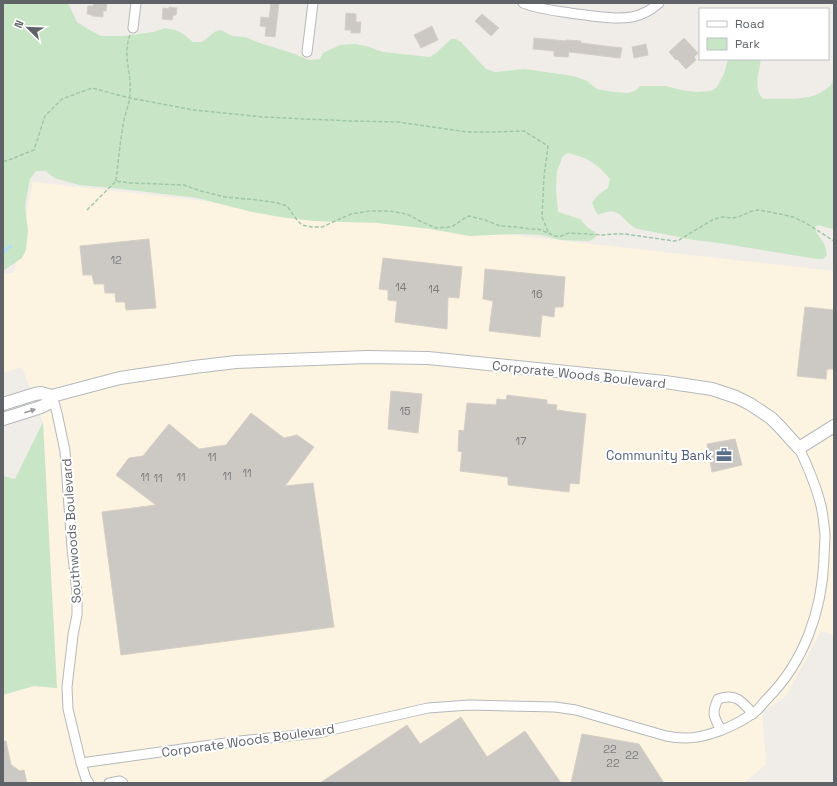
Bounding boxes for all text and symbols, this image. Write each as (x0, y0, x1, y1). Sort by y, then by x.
north arrow (8, 8, 48, 48)
legend (699, 8, 829, 60)
text: Road (735, 16, 764, 32)
text: N (11, 18, 27, 30)
text: Park (735, 36, 760, 52)
house number: 12 (110, 253, 122, 267)
house number: 14 (395, 280, 407, 294)
house number: 14 (428, 282, 440, 296)
house number: 16 (531, 287, 543, 301)
street label: Corporate Woods Boulevard (491, 357, 667, 392)
house number: 15 (399, 404, 411, 418)
one-way arrow (24, 408, 36, 414)
house number: 17 (516, 434, 526, 448)
office icon: Community Bank (715, 446, 733, 464)
place label: Community Bank (606, 447, 712, 464)
house number: 11 (207, 450, 217, 464)
street label: Southwoods Boulevard (58, 458, 85, 604)
house number: 11 (242, 466, 252, 480)
house number: 11 (222, 469, 232, 483)
house number: 11 (140, 470, 150, 484)
house number: 11 (176, 470, 186, 484)
house number: 11 (153, 471, 163, 485)
street label: Corporate Woods Boulevard (161, 720, 336, 761)
house number: 22 (603, 742, 617, 756)
house number: 22 (625, 748, 639, 762)
house number: 22 (606, 756, 620, 770)

